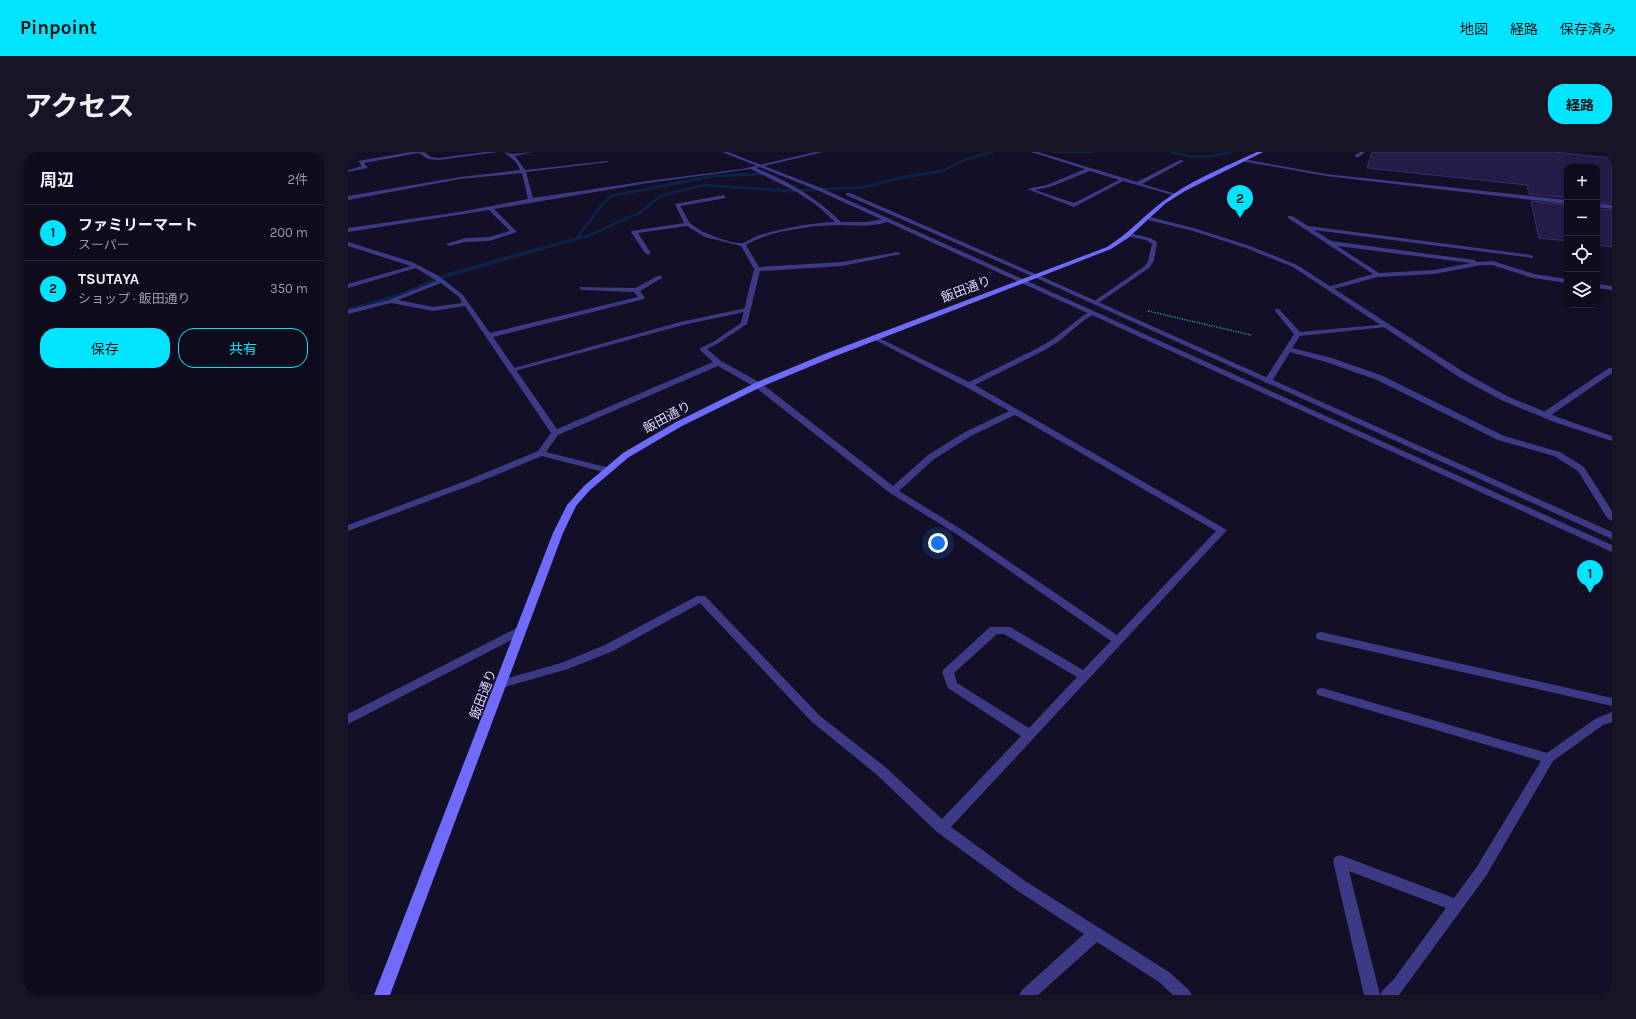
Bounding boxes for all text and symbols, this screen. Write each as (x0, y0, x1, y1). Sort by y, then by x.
text: Pinpoint (20, 17, 97, 39)
text: 地図 (1460, 21, 1488, 38)
text: 経路 (1510, 21, 1538, 38)
text: 保存済み (1560, 21, 1616, 38)
button: 経路 (1548, 84, 1612, 124)
text: アクセス (24, 90, 135, 123)
map controls (1564, 164, 1600, 308)
button: + (1564, 164, 1600, 200)
text: 周辺 (40, 170, 74, 190)
text: 2件 (287, 172, 308, 187)
pin: 2 (1227, 185, 1253, 218)
button: − (1564, 200, 1600, 236)
text: ファミリーマート (78, 216, 198, 234)
text: 1 (51, 225, 55, 240)
text: 200 m (270, 225, 308, 240)
button: locate (1564, 236, 1600, 272)
text: スーパー (78, 237, 130, 252)
text: TSUTAYA (78, 270, 139, 288)
button: layers (1564, 272, 1600, 308)
street label: 飯田通り (939, 273, 993, 305)
text: 2 (49, 281, 57, 296)
text: 350 m (270, 281, 308, 296)
text: ショップ · 飯田通り (78, 291, 191, 306)
button: 保存 (40, 328, 170, 368)
button: 共有 (178, 328, 308, 368)
street label: 飯田通り (641, 398, 693, 436)
your location (928, 533, 948, 553)
pin: 1 (1577, 560, 1603, 593)
street label: 飯田通り (467, 667, 499, 721)

